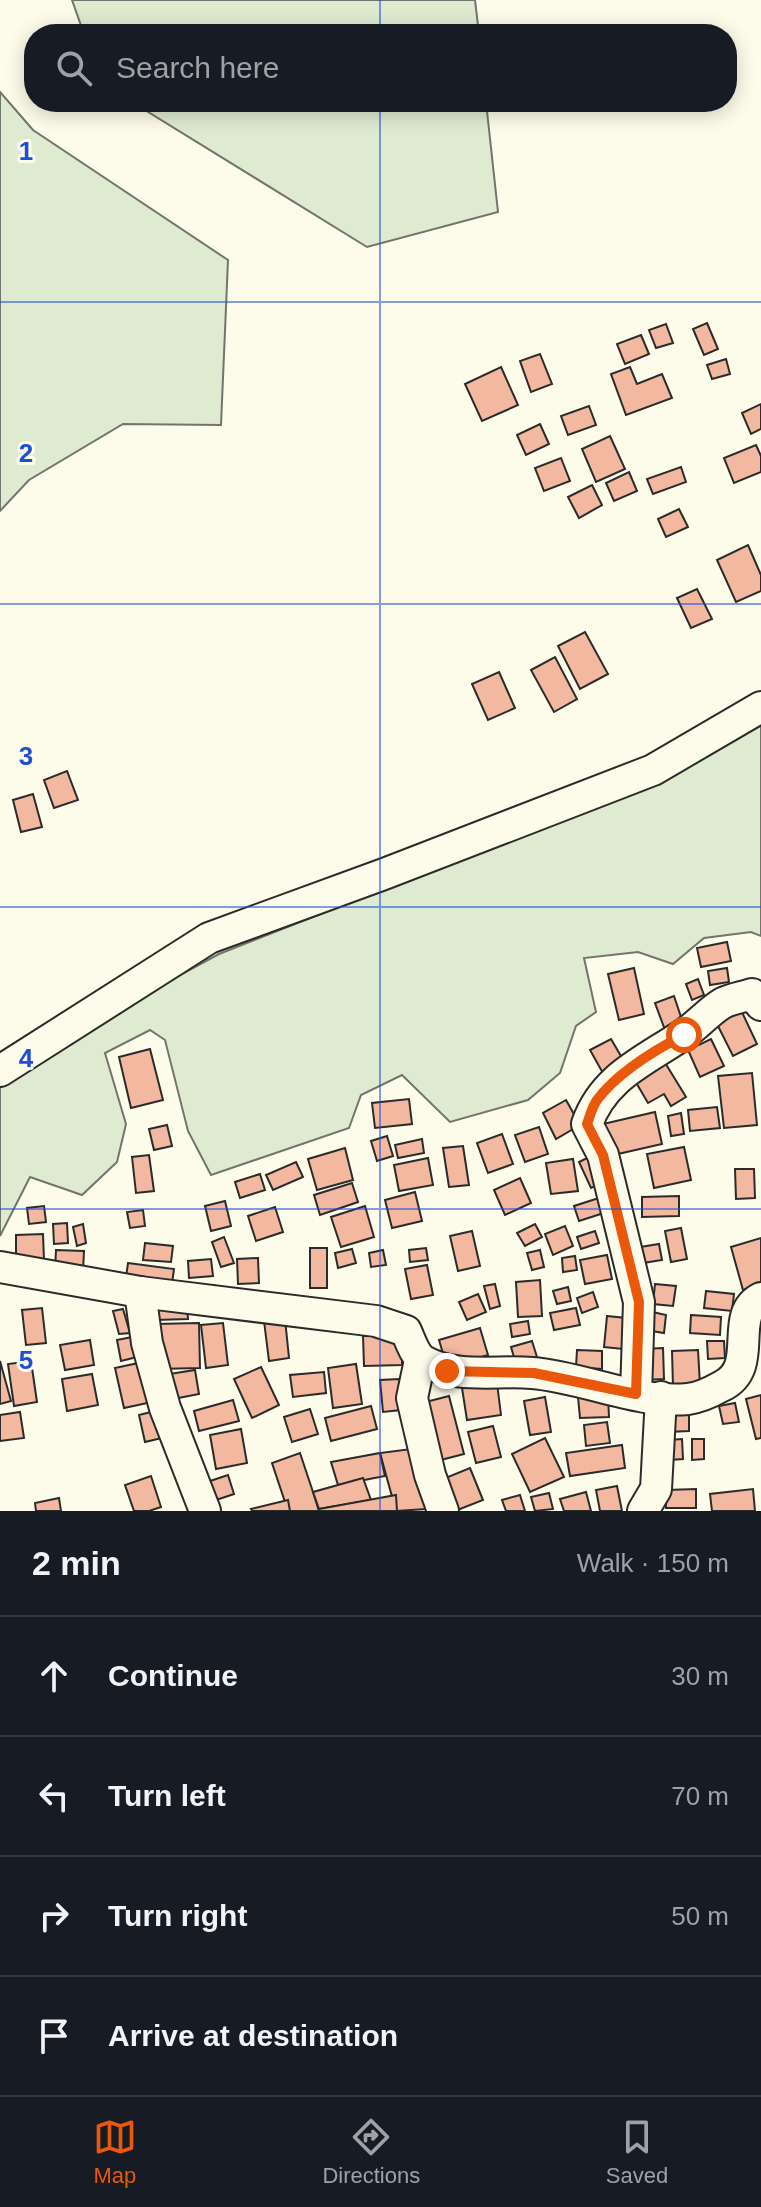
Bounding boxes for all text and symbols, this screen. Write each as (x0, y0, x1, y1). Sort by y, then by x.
search box (24, 24, 737, 112)
icon: search (52, 46, 96, 90)
text: Search here (116, 51, 279, 84)
text: 1 (19, 136, 33, 166)
text: 2 (19, 438, 33, 468)
text: 3 (19, 741, 33, 771)
route start (666, 1017, 702, 1053)
text: 4 (19, 1043, 34, 1073)
text: 5 (19, 1345, 33, 1375)
route end (429, 1353, 465, 1389)
text: 2 min (32, 1544, 121, 1582)
text: Walk · 150 m (577, 1548, 729, 1578)
icon: ahead (32, 1654, 76, 1698)
text: Continue (108, 1659, 238, 1692)
text: 30 m (671, 1661, 729, 1691)
icon: left (32, 1774, 76, 1818)
text: Turn left (108, 1779, 226, 1812)
text: 70 m (671, 1781, 729, 1811)
icon: right (32, 1894, 76, 1938)
text: Turn right (108, 1899, 247, 1932)
text: 50 m (671, 1901, 729, 1931)
icon: arrive (32, 2014, 76, 2058)
text: Arrive at destination (108, 2019, 398, 2052)
tab: Map (93, 2115, 137, 2189)
tab: Directions (322, 2115, 420, 2189)
tab: Saved (606, 2115, 668, 2189)

